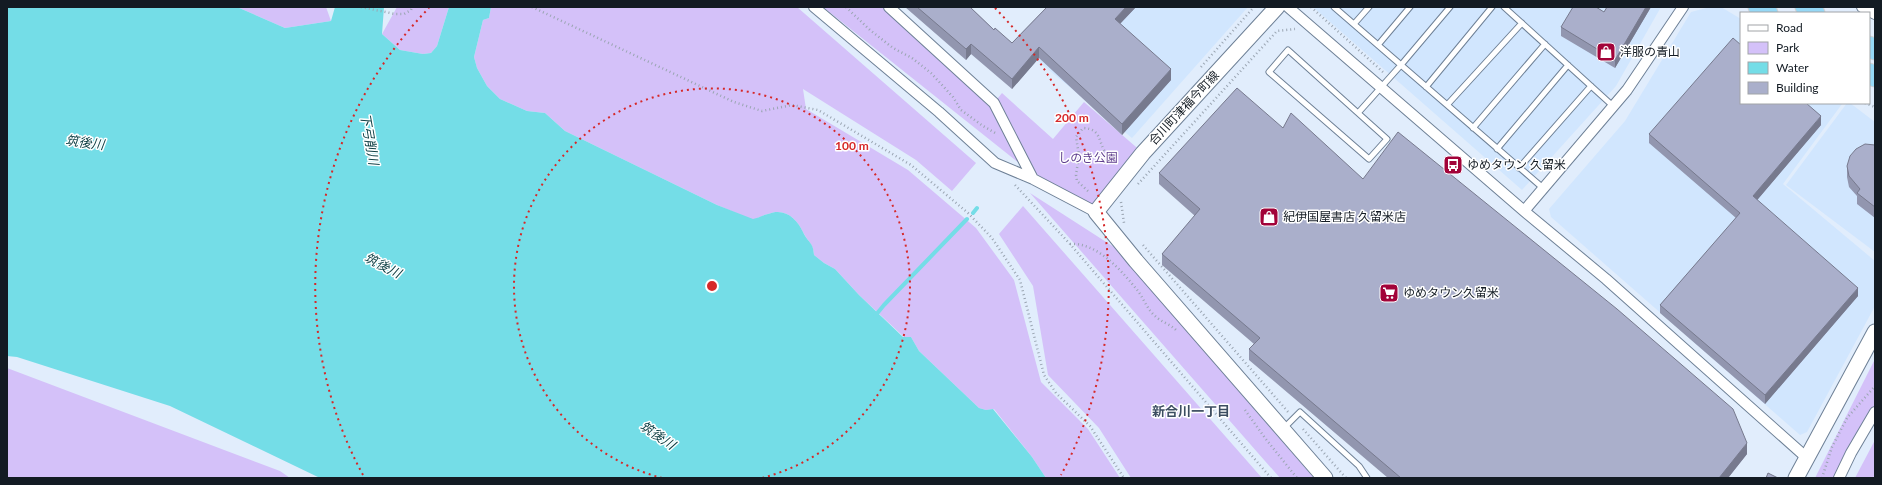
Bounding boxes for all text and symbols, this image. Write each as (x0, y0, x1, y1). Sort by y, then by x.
legend (1740, 12, 1870, 104)
text: Road (1776, 20, 1803, 35)
text: Park (1776, 40, 1800, 55)
shop icon: 洋服の青山 (1595, 41, 1617, 63)
place label: 洋服の青山 (1620, 44, 1680, 59)
text: Water (1776, 60, 1809, 75)
street label: 合川町津福今町線 (1145, 67, 1222, 148)
text: Building (1776, 80, 1819, 95)
text: 200 m (1055, 110, 1089, 125)
water label: 下弓削川 (358, 112, 383, 168)
water label: 筑後川 (65, 132, 107, 153)
text: 100 m (835, 138, 869, 153)
park label: しのき公園 (1058, 150, 1118, 165)
bus stop icon: ゆめタウン 久留米 (1442, 154, 1464, 176)
place label: ゆめタウン 久留米 (1467, 157, 1566, 172)
shop icon: 紀伊国屋書店 久留米店 (1258, 206, 1280, 228)
place label: 紀伊国屋書店 久留米店 (1283, 209, 1406, 224)
water label: 筑後川 (362, 249, 406, 282)
centre of rings (705, 279, 719, 293)
supermarket icon: ゆめタウン久留米 (1378, 282, 1400, 304)
place label: ゆめタウン久留米 (1403, 285, 1499, 300)
district label: 新合川一丁目 (1152, 403, 1230, 419)
water label: 筑後川 (637, 417, 680, 454)

